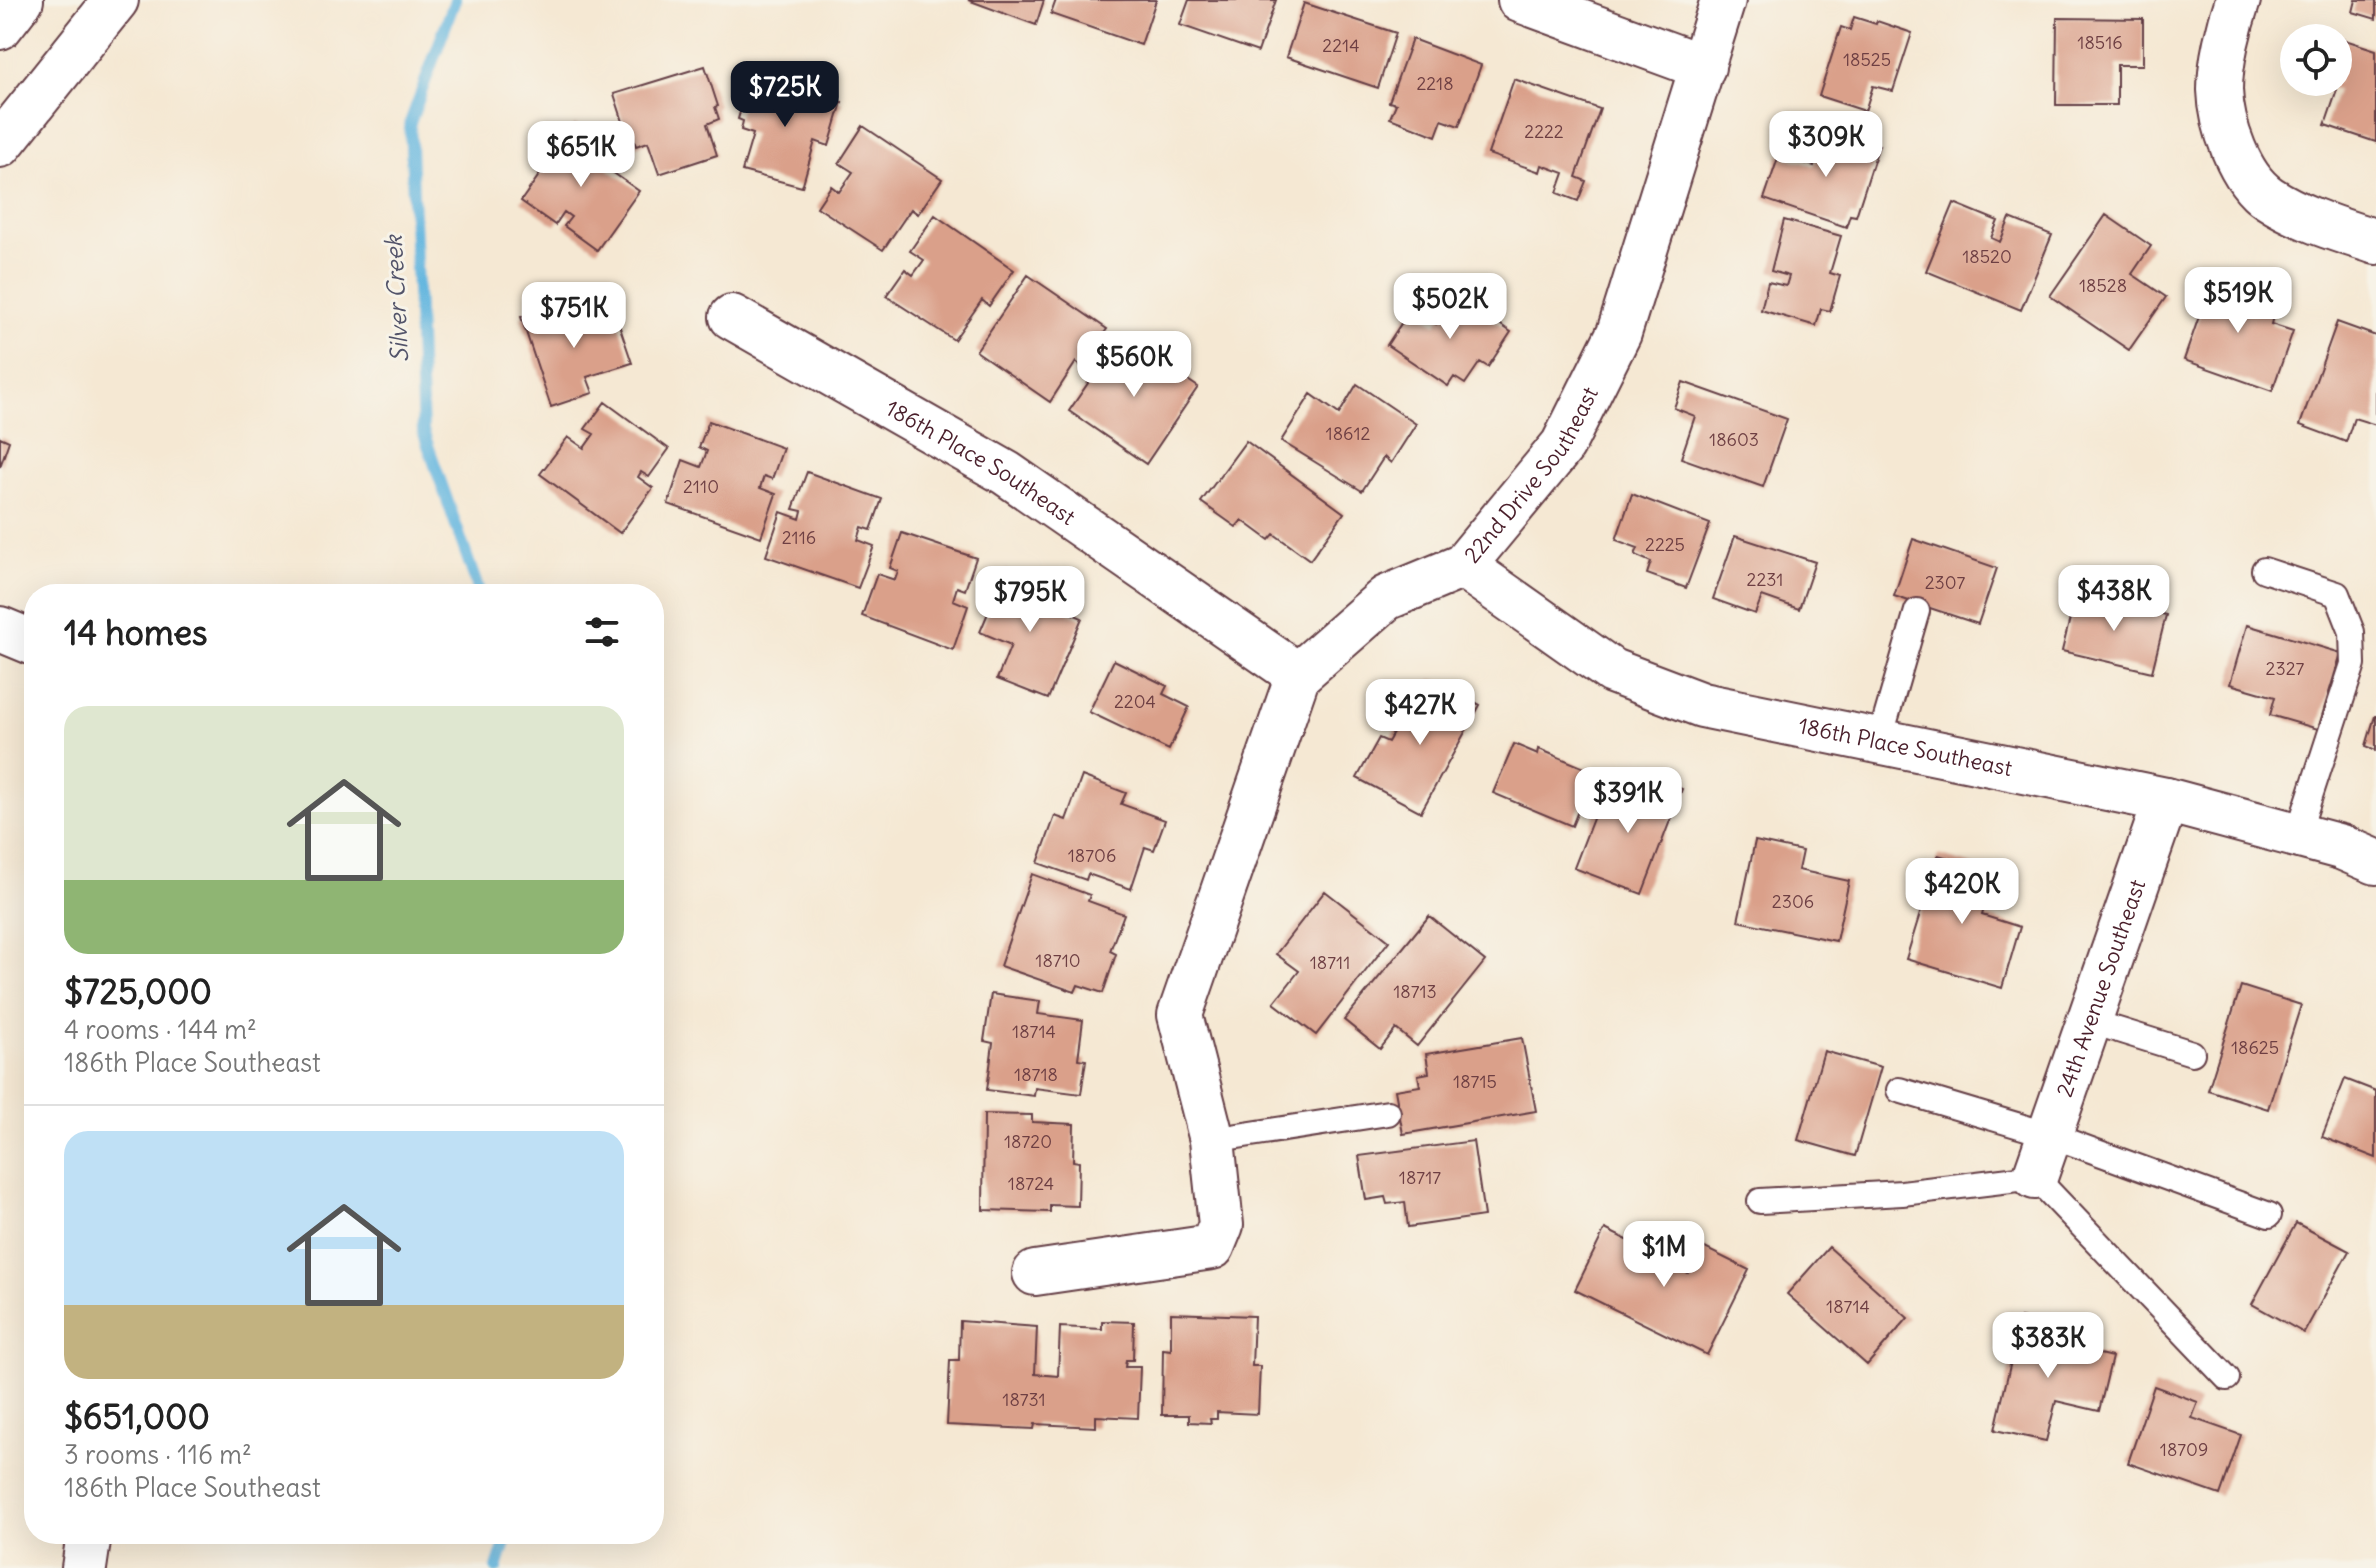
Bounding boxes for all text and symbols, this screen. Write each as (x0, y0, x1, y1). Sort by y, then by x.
map controls (2280, 24, 2352, 96)
button: locate (2280, 24, 2352, 96)
house number: 18516 (2077, 31, 2123, 54)
house number: 2214 (1322, 34, 1360, 57)
house number: 18525 (1843, 48, 1891, 71)
pin: $725K (729, 61, 841, 129)
text: $725K (749, 70, 821, 103)
house number: 2218 (1416, 72, 1454, 95)
pin: $309K (1770, 111, 1882, 179)
house number: 2222 (1524, 120, 1564, 143)
text: $309K (1787, 120, 1865, 153)
pin: $651K (525, 121, 637, 189)
text: $651K (546, 130, 616, 163)
water label: Silver Creek (378, 233, 414, 363)
house number: 18520 (1962, 245, 2012, 268)
pin: $519K (2182, 267, 2294, 335)
pin: $502K (1394, 273, 1506, 341)
house number: 18528 (2079, 274, 2127, 297)
text: $519K (2203, 276, 2273, 309)
pin: $751K (518, 282, 630, 350)
text: $502K (1412, 282, 1488, 315)
text: $751K (540, 291, 608, 324)
pin: $560K (1078, 331, 1190, 399)
text: $560K (1095, 340, 1173, 373)
street label: 22nd Drive Southeast (1458, 382, 1604, 568)
street label: 186th Place Southeast (881, 394, 1081, 531)
house number: 18612 (1326, 422, 1371, 445)
house number: 18603 (1709, 428, 1759, 451)
house number: 2110 (683, 475, 719, 498)
house number: 2116 (782, 526, 816, 549)
house number: 2225 (1645, 533, 1685, 556)
pin: $438K (2058, 565, 2170, 633)
pin: $795K (974, 566, 1086, 634)
house number: 2231 (1747, 568, 1783, 591)
house number: 2307 (1925, 571, 1965, 594)
text: $438K (2076, 574, 2152, 607)
text: $795K (993, 575, 1067, 608)
icon: filters (580, 610, 624, 654)
text: 14 homes (64, 611, 208, 654)
house number: 2327 (2266, 657, 2305, 680)
pin: $427K (1364, 679, 1476, 747)
text: $427K (1384, 688, 1456, 721)
house number: 2204 (1114, 690, 1156, 713)
street label: 186th Place Southeast (1796, 711, 2015, 782)
icon: home (272, 758, 416, 902)
pin: $391K (1572, 767, 1684, 835)
text: $391K (1593, 776, 1663, 809)
house number: 18706 (1068, 844, 1116, 867)
pin: $420K (1906, 858, 2018, 926)
text: $420K (1924, 867, 2000, 900)
street label: 24th Avenue Southeast (2050, 876, 2151, 1101)
house number: 2306 (1772, 890, 1814, 913)
house number: 18710 (1035, 949, 1081, 972)
house number: 18711 (1310, 951, 1350, 974)
text: $725,000 (64, 970, 212, 1013)
house number: 18713 (1393, 980, 1437, 1003)
text: 4 rooms · 144 m² (64, 1013, 257, 1046)
house number: 18714 (1012, 1020, 1056, 1043)
house number: 18625 (2231, 1036, 2279, 1059)
text: 186th Place Southeast (64, 1046, 321, 1079)
house number: 18718 (1014, 1063, 1058, 1086)
house number: 18715 (1453, 1070, 1497, 1093)
house number: 18720 (1004, 1130, 1052, 1153)
house number: 18717 (1399, 1166, 1441, 1189)
house number: 18724 (1008, 1172, 1054, 1195)
icon: home (272, 1183, 416, 1327)
pin: $1M (1625, 1221, 1703, 1289)
text: $1M (1641, 1230, 1687, 1263)
house number: 18714 (1826, 1295, 1870, 1318)
pin: $383K (1992, 1312, 2104, 1380)
text: $383K (2011, 1321, 2085, 1354)
house number: 18731 (1002, 1388, 1046, 1411)
text: $651,000 (64, 1395, 210, 1438)
text: 3 rooms · 116 m² (64, 1438, 252, 1471)
house number: 18709 (2160, 1438, 2208, 1461)
text: 186th Place Southeast (64, 1471, 321, 1504)

